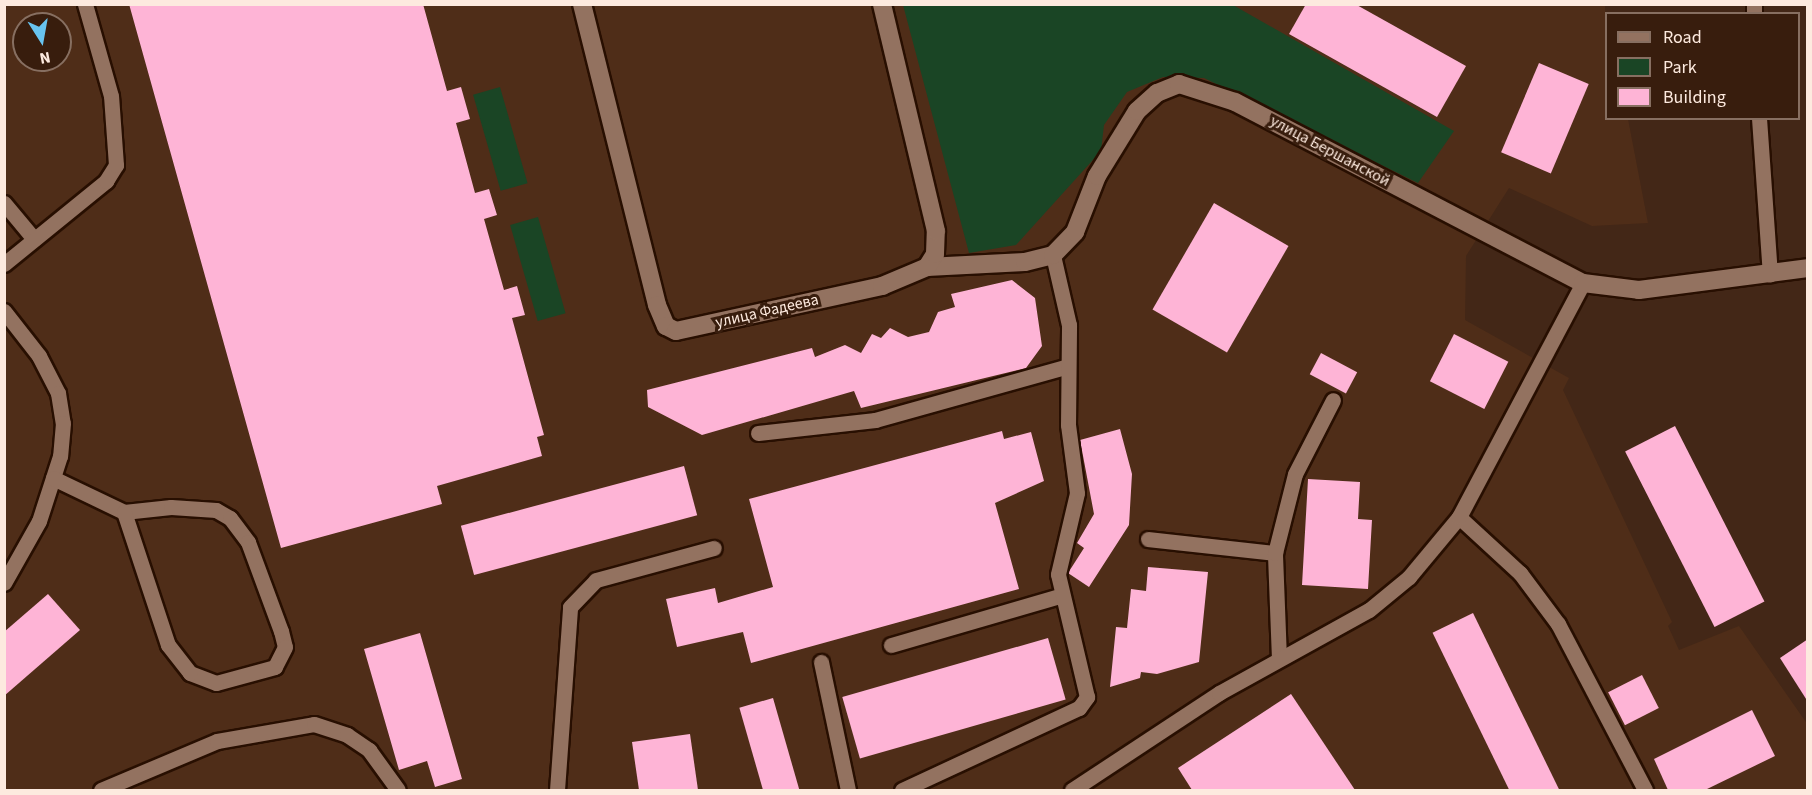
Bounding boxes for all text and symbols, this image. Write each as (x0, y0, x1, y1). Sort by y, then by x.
north arrow (12, 12, 72, 72)
legend (1605, 12, 1800, 120)
text: Road (1663, 25, 1702, 50)
text: N (38, 46, 52, 70)
text: Park (1663, 55, 1697, 80)
text: Building (1663, 85, 1726, 110)
street label: улица Бершанской (1267, 111, 1393, 191)
street label: улица Фадеева (714, 290, 820, 332)

